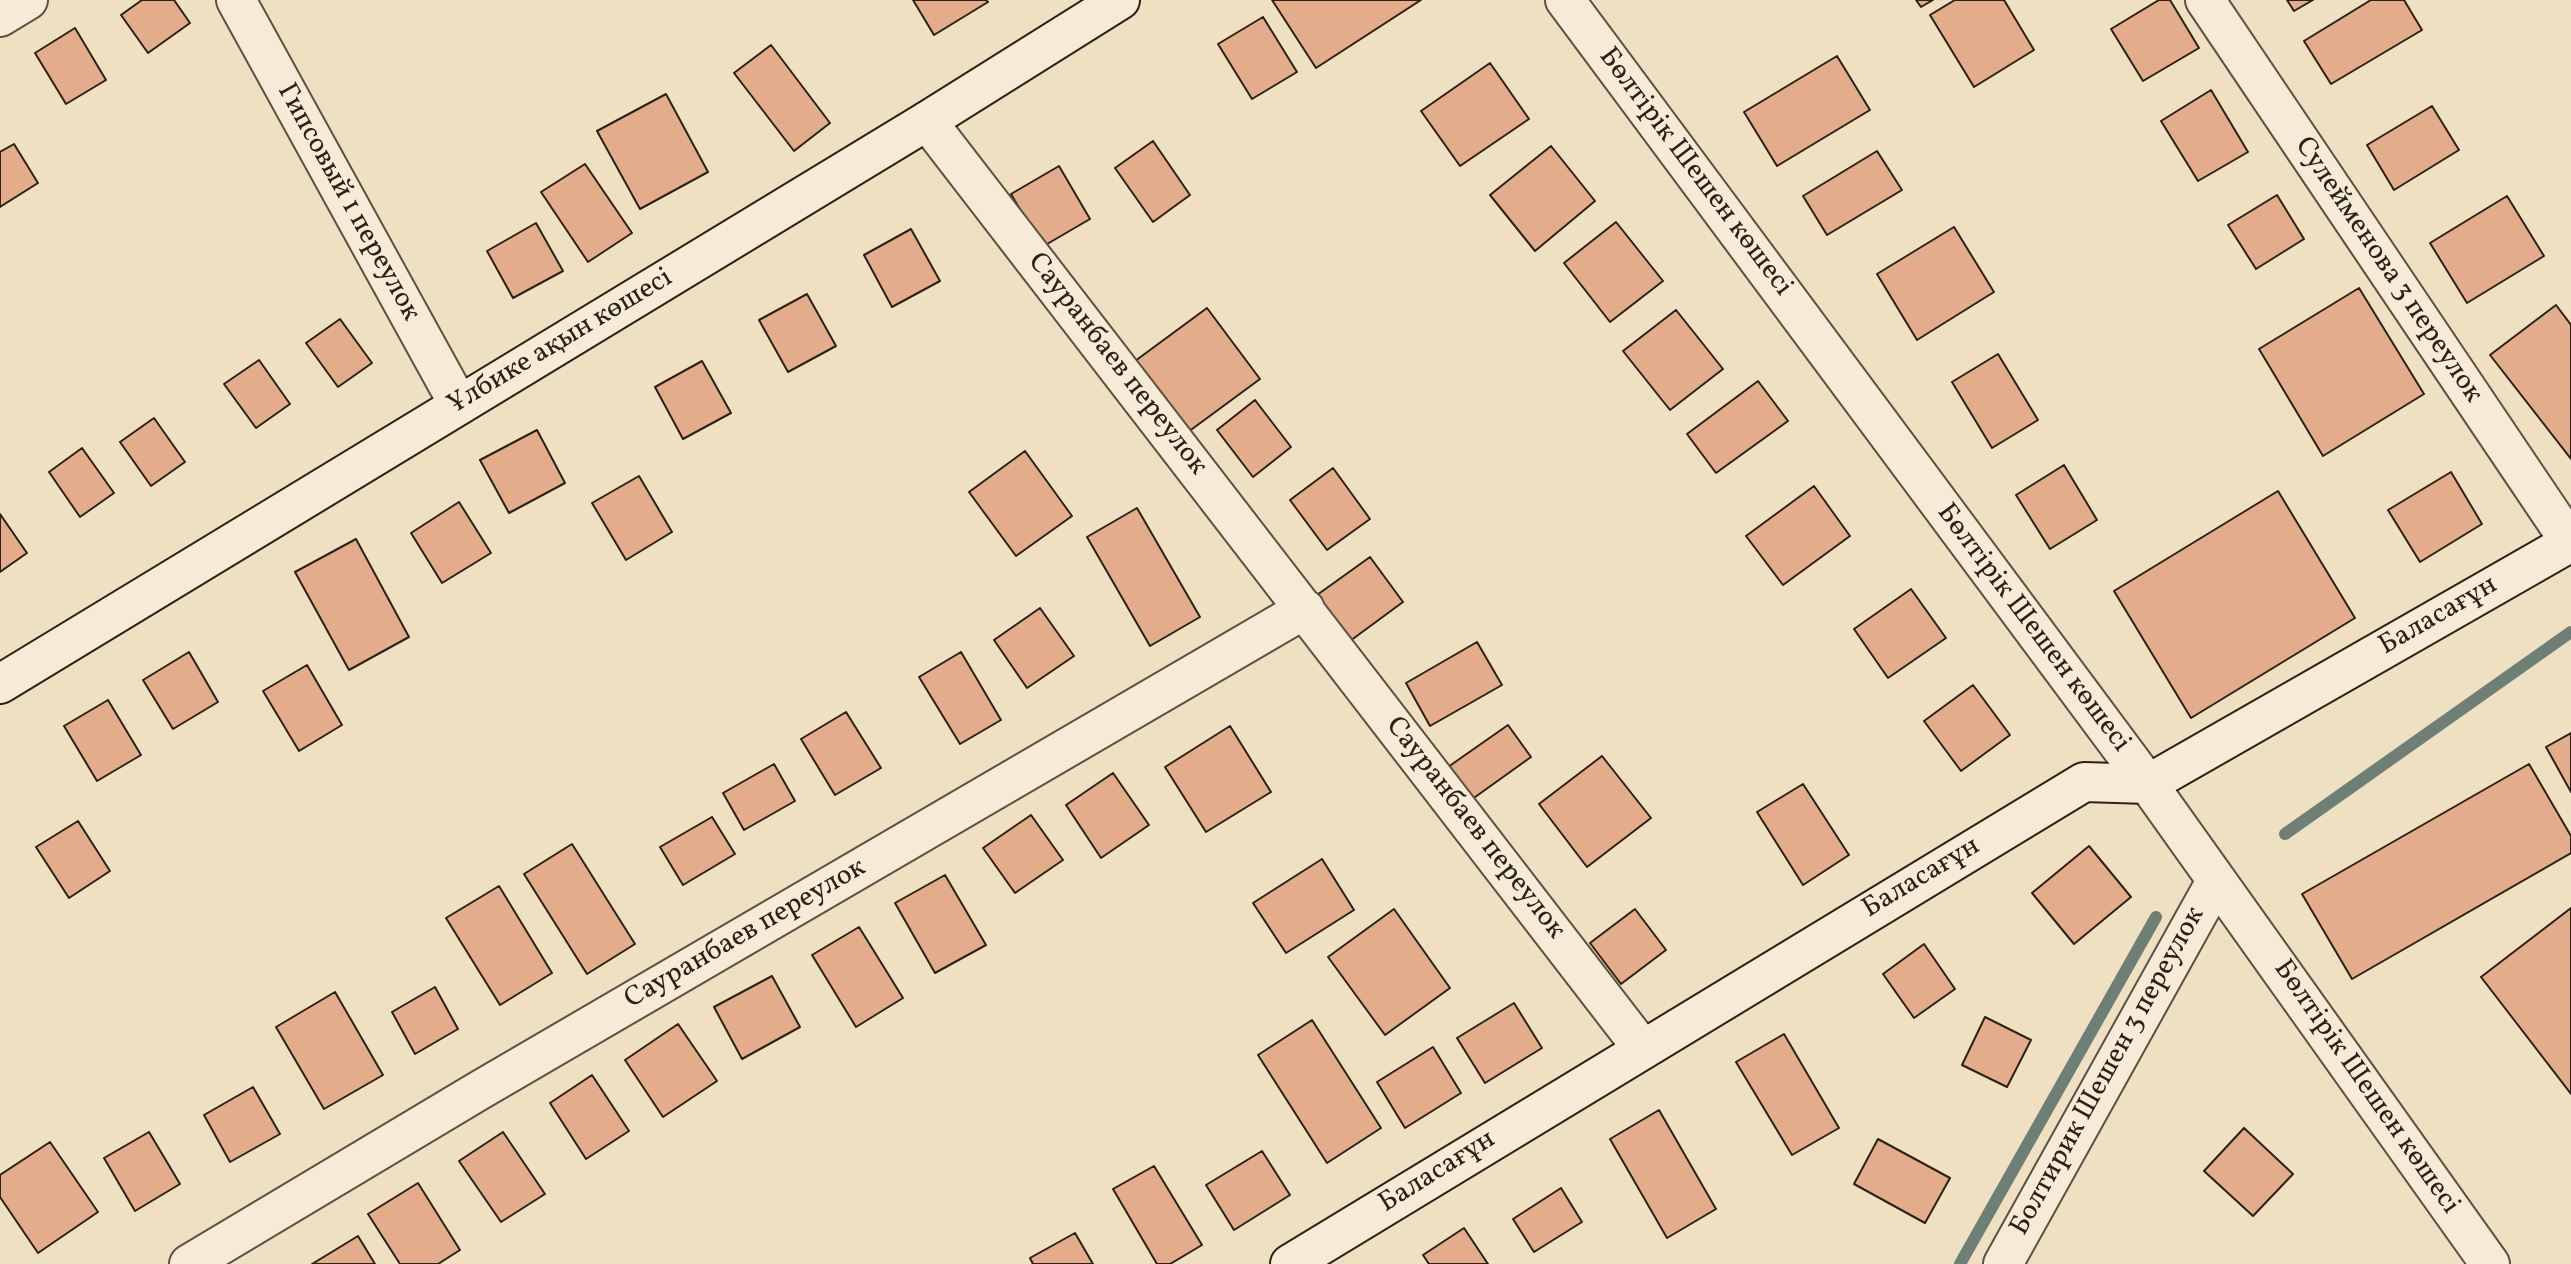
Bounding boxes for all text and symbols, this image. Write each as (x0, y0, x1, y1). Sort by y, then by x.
street label: Бөлтірік Шешен көшесі (1590, 42, 1798, 304)
street label: Гипсовый 1 переулок (268, 78, 426, 328)
street label: Сулейменова 3 переулок (2286, 132, 2488, 410)
street label: Сауранбаев переулок (1019, 247, 1213, 483)
street label: Ұлбике ақын көшесі (442, 263, 680, 423)
street label: Бөлтірік Шешен көшесі (1928, 498, 2136, 760)
street label: Баласағұн (2374, 570, 2504, 664)
street label: Сауранбаев переулок (1377, 711, 1571, 947)
street label: Баласағұн (1857, 831, 1987, 927)
street label: Сауранбаев переулок (619, 852, 873, 1018)
street label: Болтирик Шешен 3 переулок (2004, 902, 2214, 1242)
street label: Бөлтірік Шешен көшесі (2265, 955, 2465, 1221)
street label: Баласағұн (1374, 1124, 1502, 1222)

